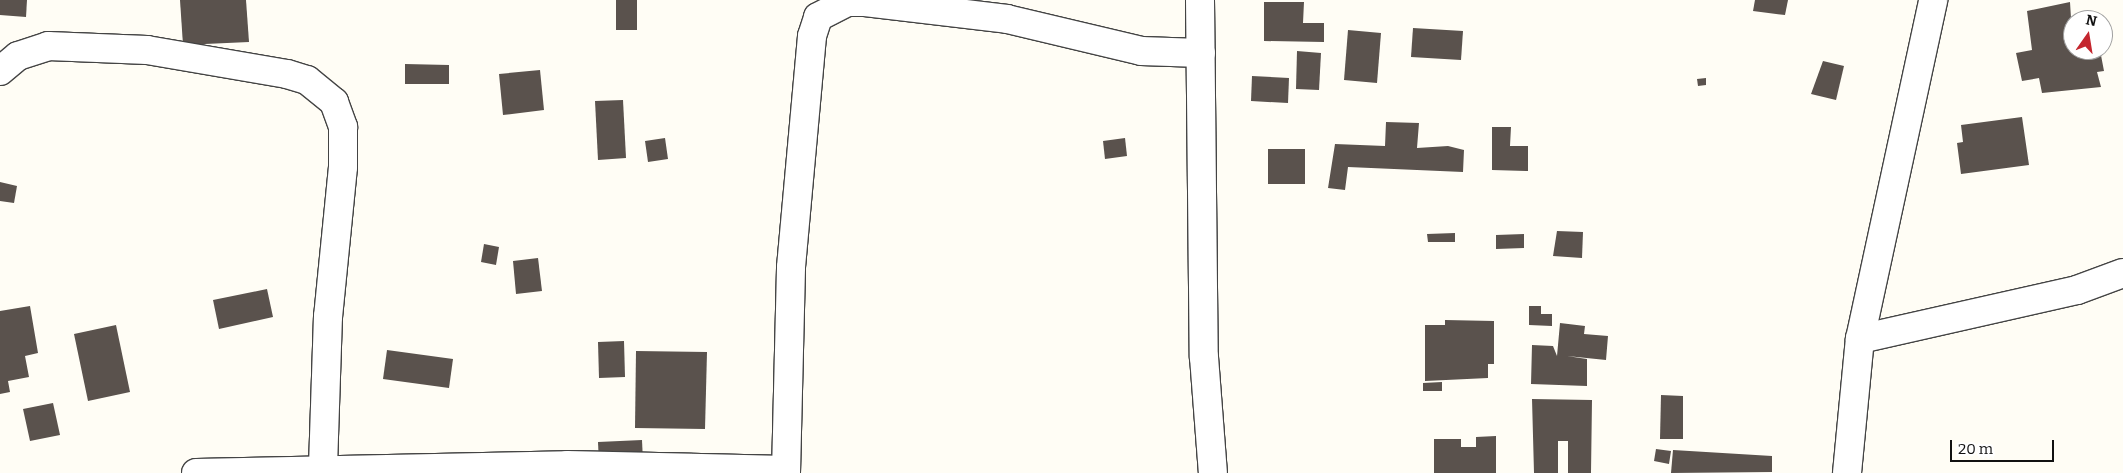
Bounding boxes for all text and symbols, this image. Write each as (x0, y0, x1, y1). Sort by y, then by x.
north arrow (2063, 10, 2113, 60)
text: N (2084, 11, 2098, 30)
scale bar (1953, 430, 2057, 462)
text: 20 m (1958, 440, 1993, 458)

